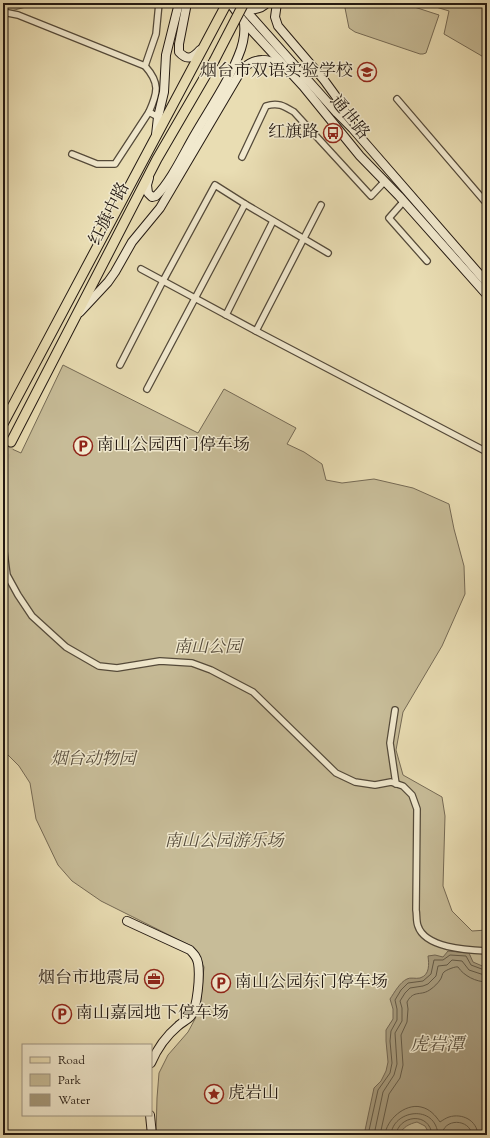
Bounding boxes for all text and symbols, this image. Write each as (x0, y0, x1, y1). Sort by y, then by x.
place label: 烟台市双语实验学校 (200, 60, 353, 84)
school or university icon: 烟台市双语实验学校 (356, 61, 378, 83)
street label: 通世路 (324, 91, 374, 145)
place label: 红旗路 (268, 121, 319, 145)
bus stop icon: 红旗路 (322, 122, 344, 144)
street label: 红旗中路 (84, 178, 136, 250)
place label: 南山公园西门停车场 (97, 434, 250, 458)
parking icon: 南山公园西门停车场 (72, 435, 94, 457)
park label: 南山公园 (174, 636, 245, 660)
park label: 烟台动物园 (51, 748, 138, 772)
park label: 南山公园游乐场 (165, 830, 285, 854)
place label: 烟台市地震局 (38, 967, 140, 991)
office icon: 烟台市地震局 (143, 968, 165, 990)
place label: 南山公园东门停车场 (235, 971, 388, 995)
parking icon: 南山公园东门停车场 (210, 972, 232, 994)
place label: 南山嘉园地下停车场 (76, 1002, 229, 1026)
parking icon: 南山嘉园地下停车场 (51, 1003, 73, 1025)
water label: 虎岩潭 (410, 1033, 467, 1059)
legend (22, 1044, 152, 1116)
text: Road (58, 1052, 85, 1070)
text: Park (58, 1072, 81, 1090)
place label: 虎岩山 (228, 1082, 279, 1106)
place icon: 虎岩山 (203, 1083, 225, 1105)
text: Water (58, 1092, 91, 1110)

